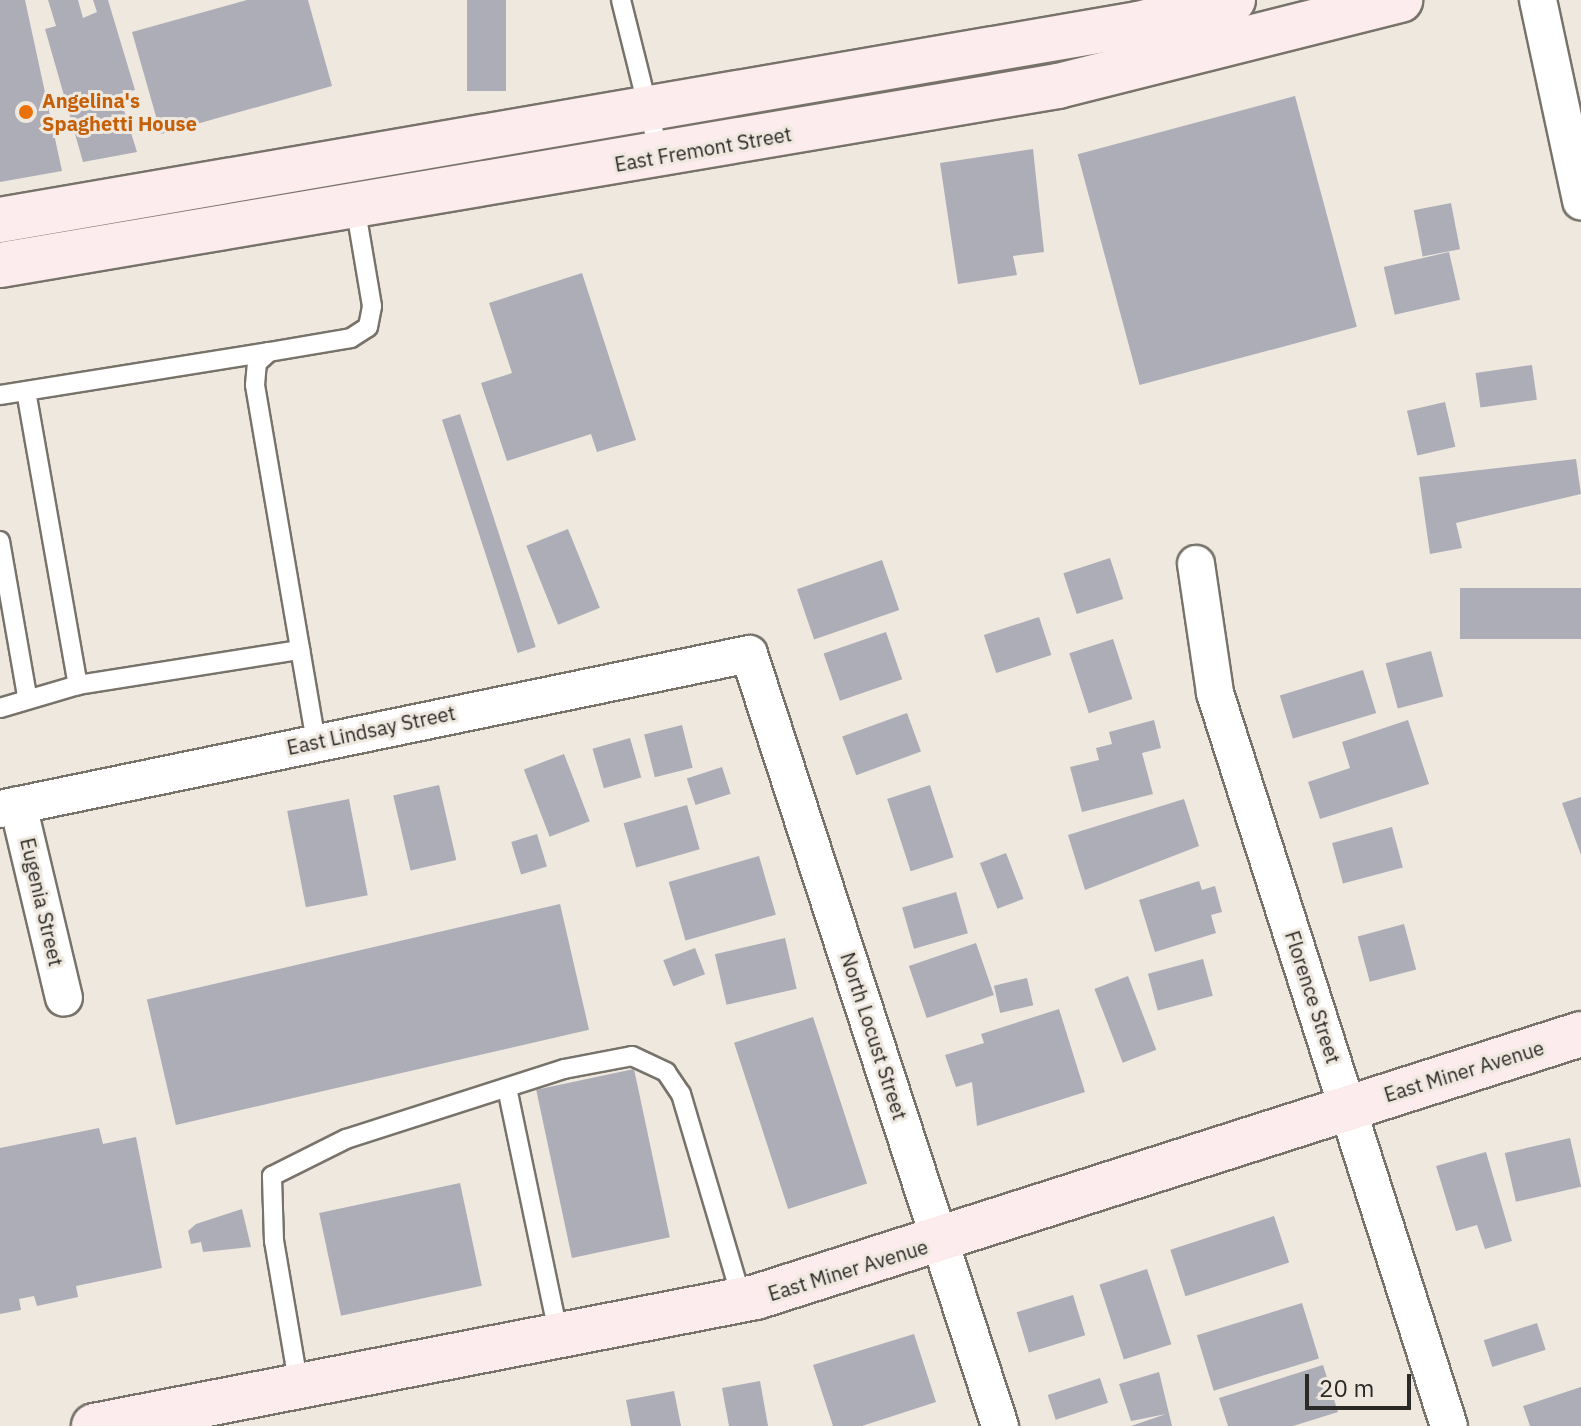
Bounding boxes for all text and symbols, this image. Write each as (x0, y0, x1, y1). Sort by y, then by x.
place label: Angelina's Spaghetti House (42, 88, 197, 135)
marker: Angelina's Spaghetti House (17, 103, 35, 121)
street label: East Fremont Street (613, 122, 793, 176)
street label: East Lindsay Street (285, 700, 457, 760)
street label: Eugenia Street (16, 835, 68, 969)
street label: Florence Street (1280, 928, 1346, 1066)
street label: North Locust Street (836, 949, 912, 1123)
street label: East Miner Avenue (1381, 1035, 1547, 1107)
street label: East Miner Avenue (765, 1234, 931, 1306)
scale bar (1309, 1358, 1415, 1408)
text: 20 m (1319, 1372, 1374, 1404)

